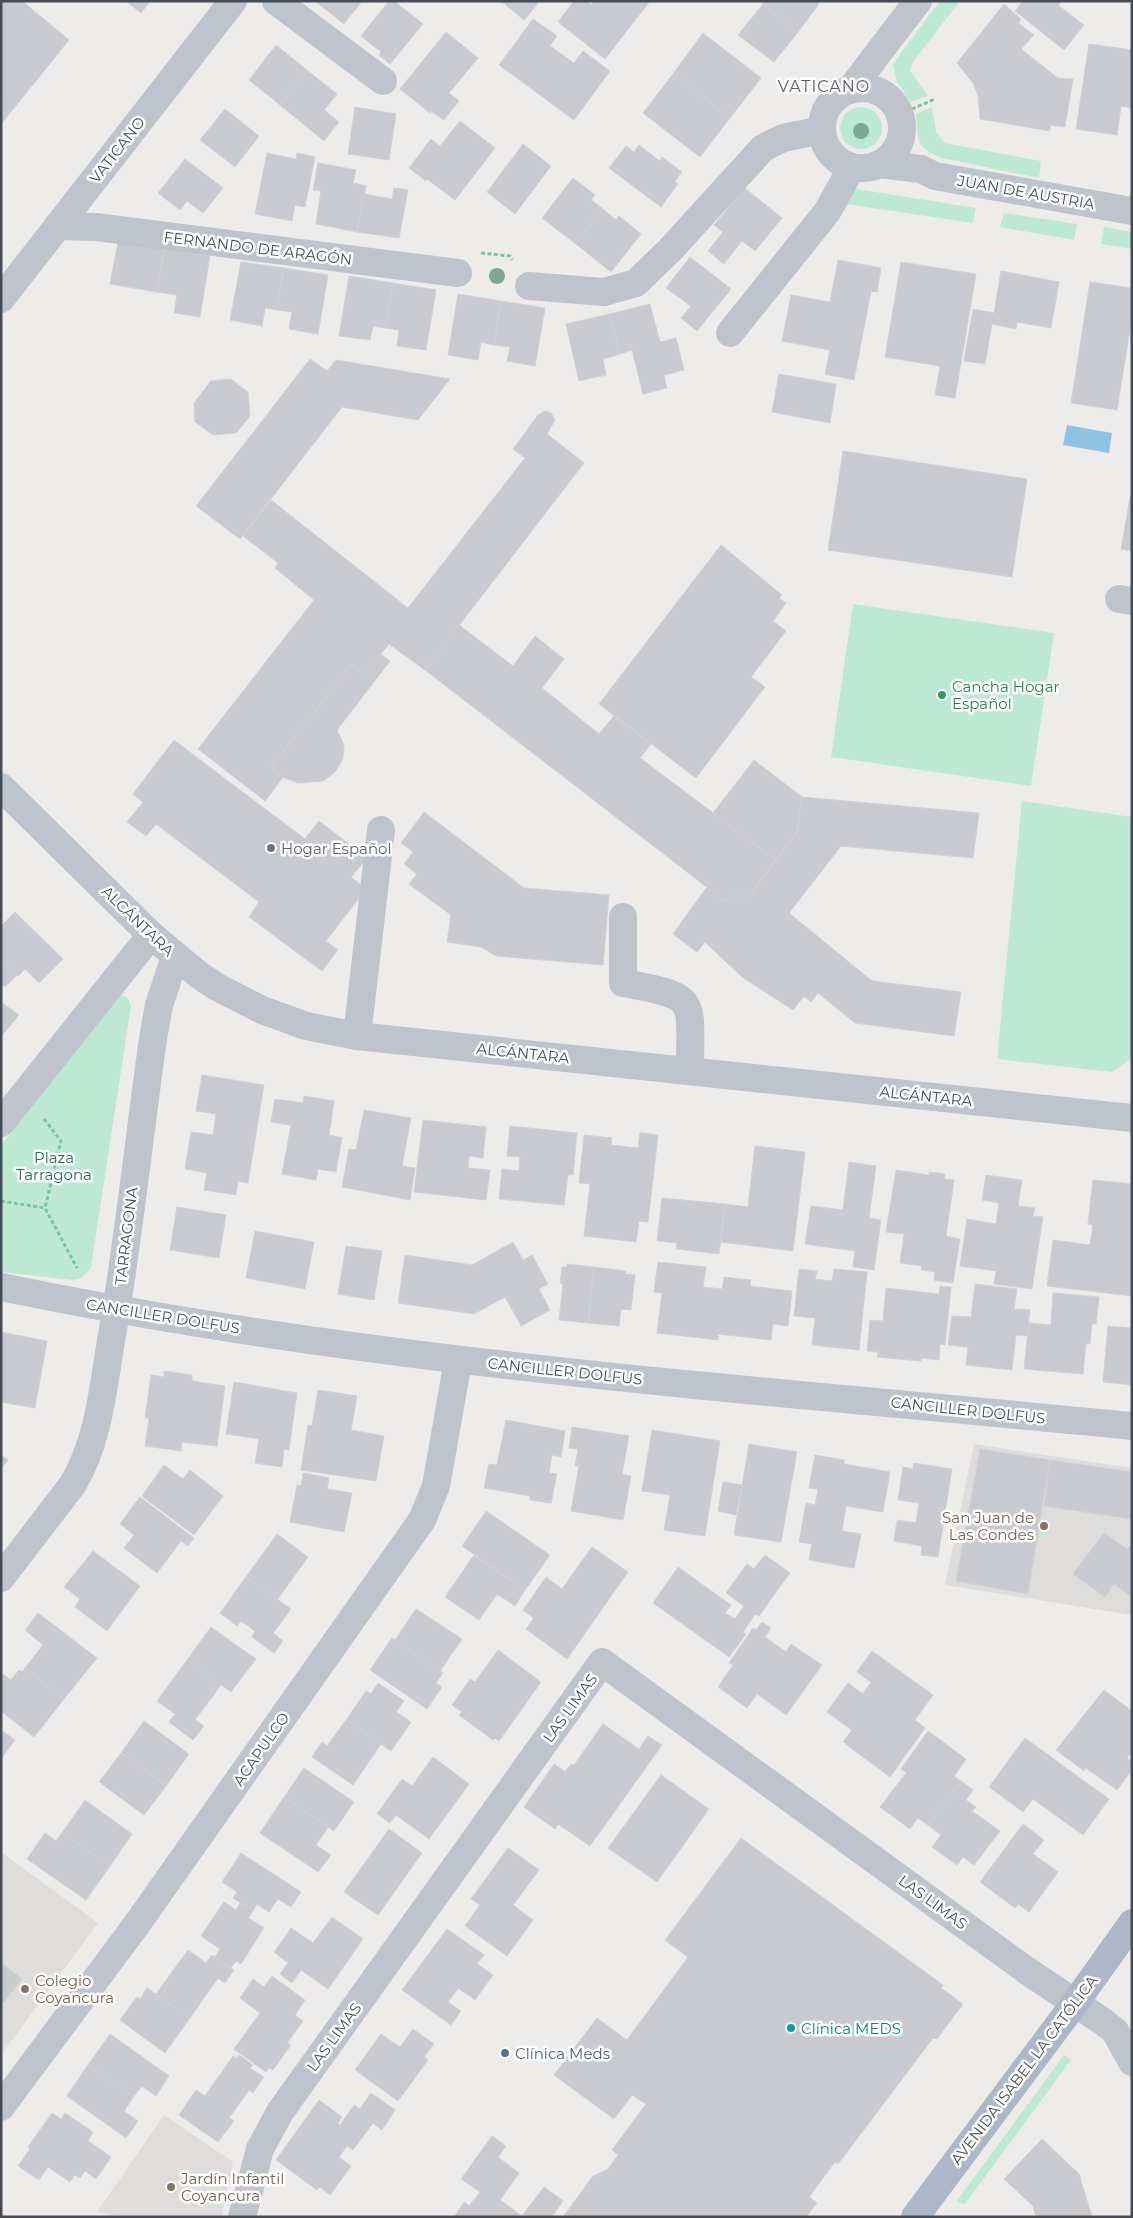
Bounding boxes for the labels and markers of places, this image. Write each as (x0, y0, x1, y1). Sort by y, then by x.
place label: Cancha Hogar Español (952, 677, 1060, 713)
marker: Cancha Hogar Español (936, 689, 948, 701)
place label: Hogar Español (281, 839, 391, 858)
marker: Hogar Español (265, 842, 277, 854)
place label: San Juan de Las Condes (942, 1508, 1034, 1544)
marker: San Juan de Las Condes (1038, 1520, 1050, 1532)
place label: Colegio Coyancura (35, 1971, 114, 2007)
marker: Colegio Coyancura (19, 1983, 31, 1995)
place label: Clínica MEDS (801, 2019, 901, 2038)
marker: Clínica MEDS (785, 2022, 797, 2034)
place label: Clínica Meds (515, 2044, 610, 2063)
marker: Clínica Meds (499, 2047, 511, 2059)
place label: Jardín Infantil Coyancura (180, 2169, 284, 2205)
marker: Jardín Infantil Coyancura (165, 2181, 177, 2193)

